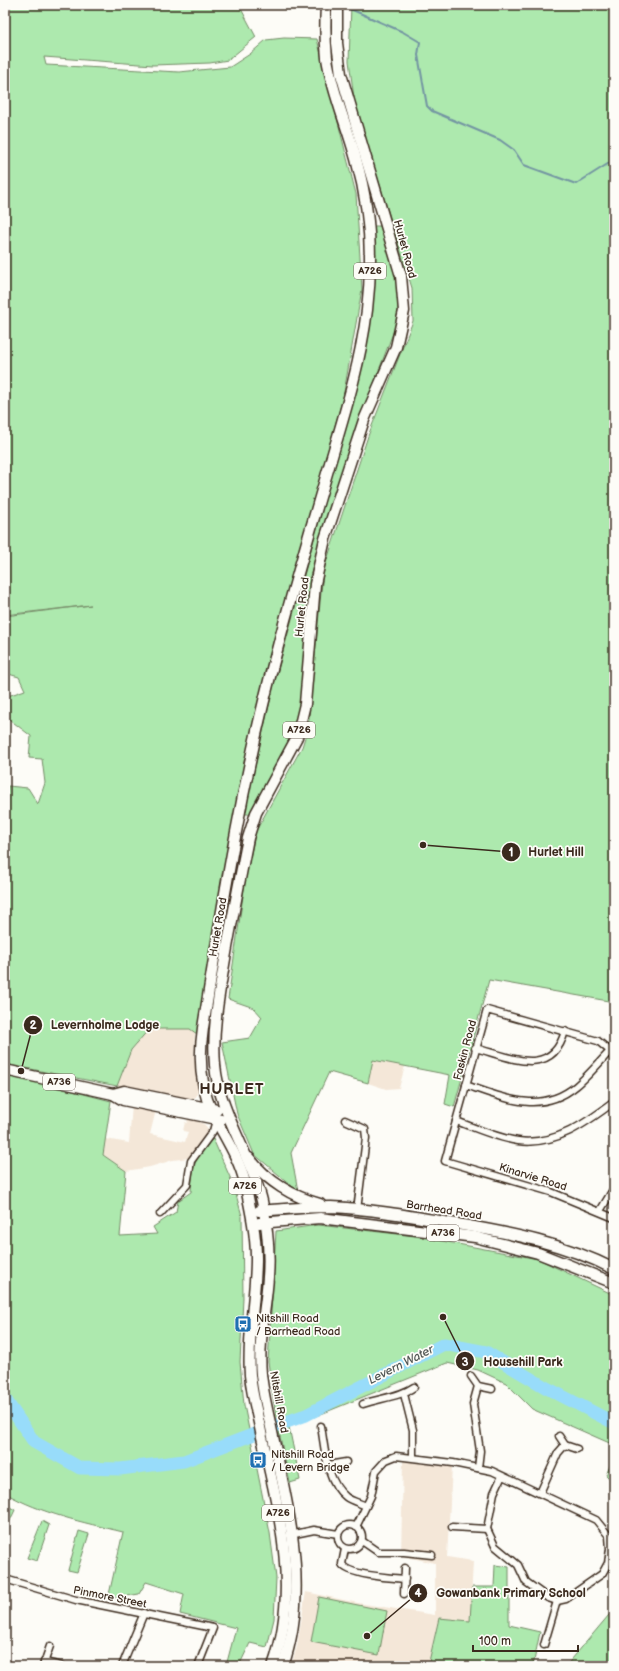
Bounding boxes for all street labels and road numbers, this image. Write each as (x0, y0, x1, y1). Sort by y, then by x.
street label: Hurlet Road (391, 218, 419, 280)
road number: A726 (354, 263, 386, 279)
street label: Hurlet Road (292, 576, 312, 638)
road number: A726 (283, 722, 315, 738)
street label: Hurlet Road (206, 896, 230, 958)
street label: Faskin Road (451, 1019, 479, 1081)
road number: A736 (43, 1074, 75, 1090)
street label: Kinarvie Road (498, 1161, 568, 1193)
road number: A726 (229, 1178, 261, 1194)
street label: Barrhead Road (405, 1198, 483, 1222)
road number: A736 (427, 1225, 459, 1241)
street label: Nitshill Road (267, 1370, 291, 1434)
road number: A726 (262, 1505, 294, 1521)
street label: Pinmore Street (72, 1584, 148, 1611)

